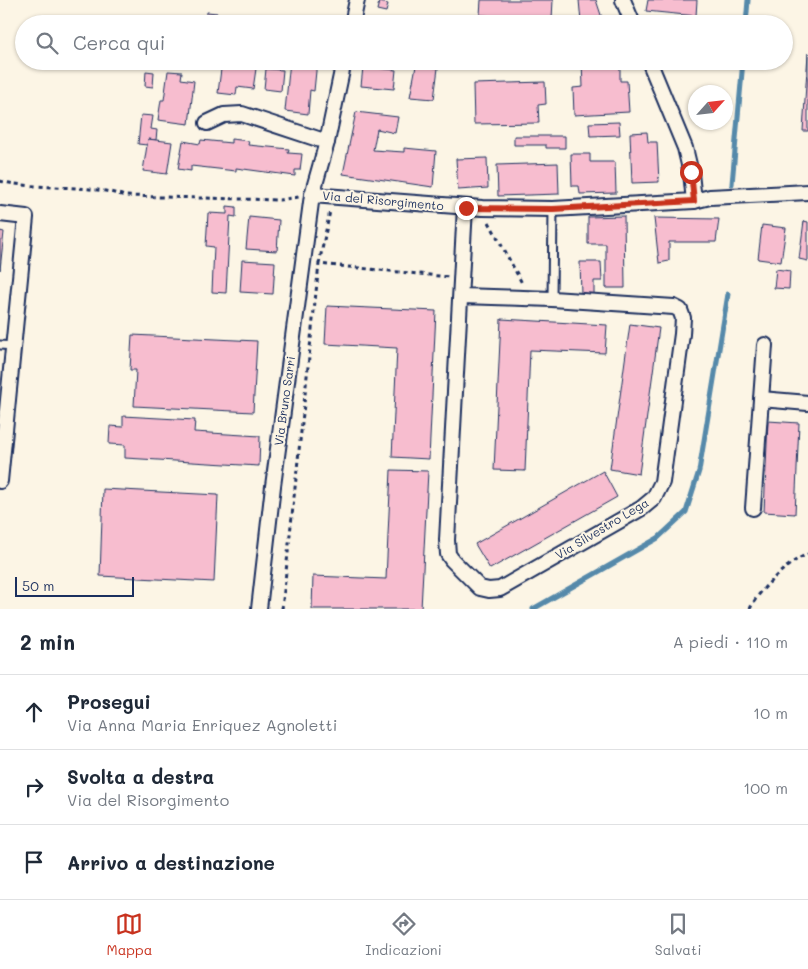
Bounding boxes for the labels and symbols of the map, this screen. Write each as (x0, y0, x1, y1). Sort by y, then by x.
north arrow (688, 85, 733, 130)
route start (680, 161, 703, 184)
street label: Via del Risorgimento (322, 187, 444, 213)
route end (455, 197, 478, 220)
street label: Via Bruno Sarri (270, 355, 298, 447)
street label: Via Silvestro Lega (552, 494, 651, 562)
scale bar (15, 574, 134, 597)

